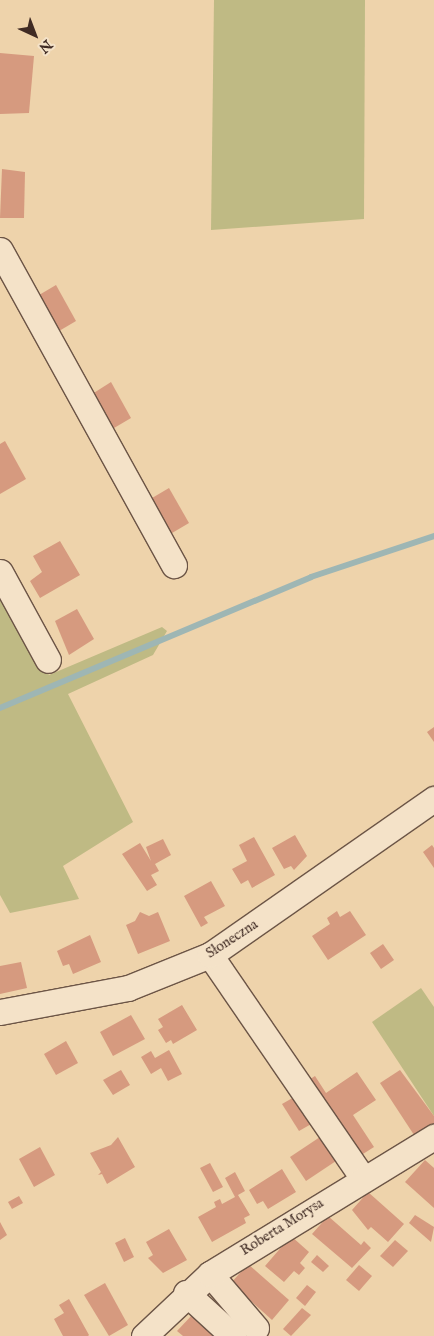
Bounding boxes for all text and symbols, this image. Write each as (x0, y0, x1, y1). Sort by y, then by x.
north arrow (10, 10, 60, 60)
text: N (35, 35, 56, 57)
street label: Słoneczna (203, 916, 261, 962)
street label: Roberta Morysa (237, 1195, 327, 1259)

